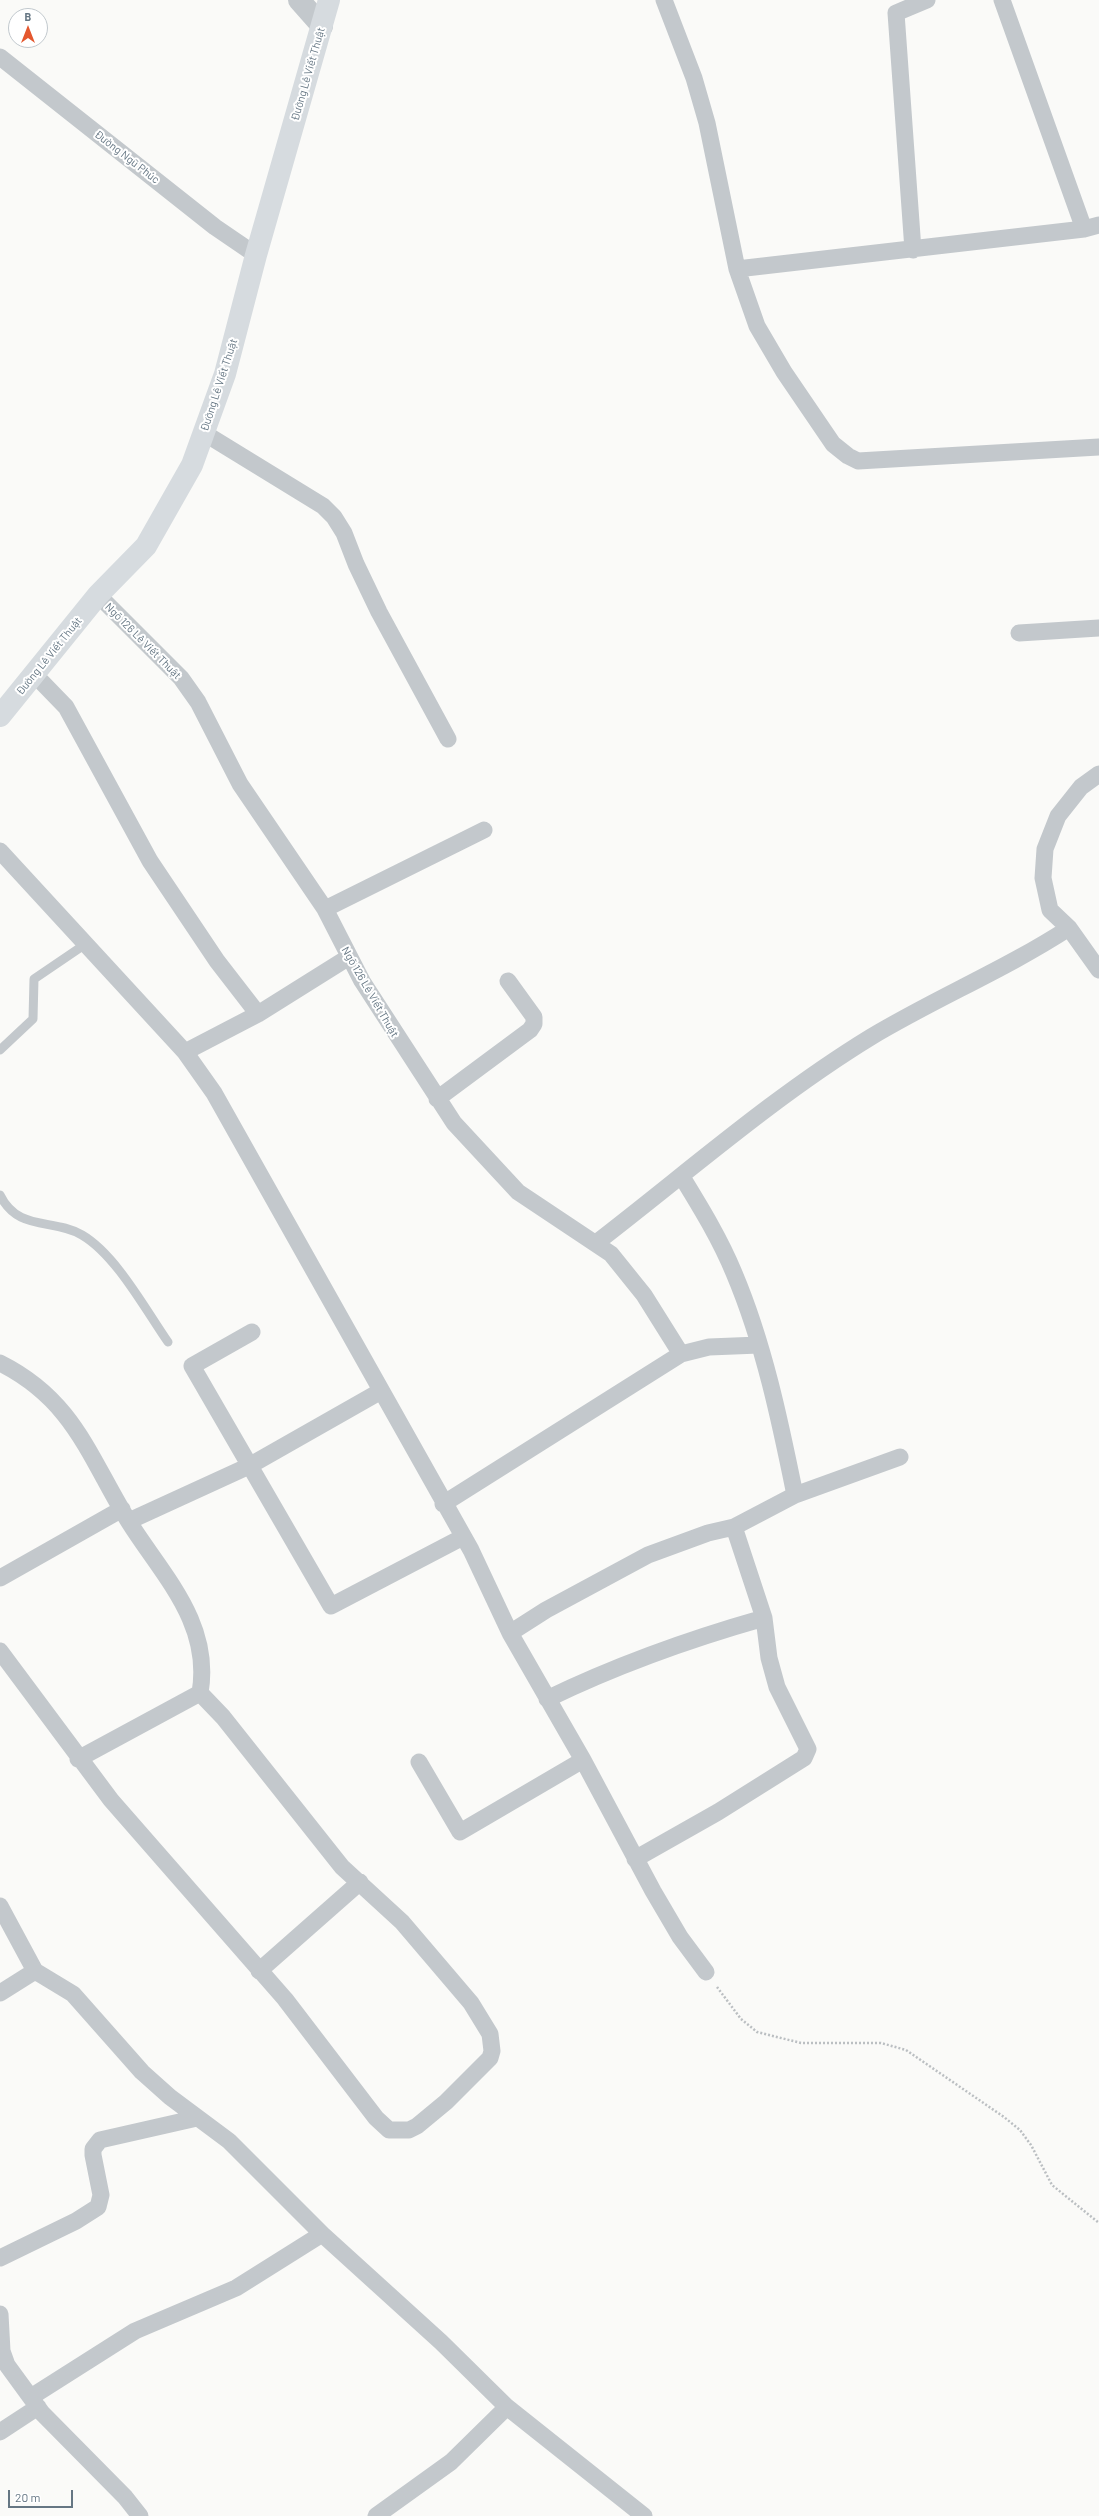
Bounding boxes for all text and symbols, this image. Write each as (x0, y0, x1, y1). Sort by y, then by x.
north arrow (8, 8, 48, 48)
text: B (25, 10, 31, 23)
street label: Đường Lê Viết Thuật (288, 26, 328, 122)
street label: Đường Ngũ Phúc (92, 128, 162, 186)
street label: Đường Lê Viết Thuật (198, 337, 240, 433)
street label: Ngõ 126 Lê Viết Thuật (102, 600, 184, 682)
street label: Đường Lê Viết Thuật (14, 614, 84, 698)
street label: Ngõ 126 Lê Viết Thuật (339, 944, 401, 1040)
scale bar (10, 2482, 75, 2508)
text: 20 m (15, 2490, 41, 2504)

